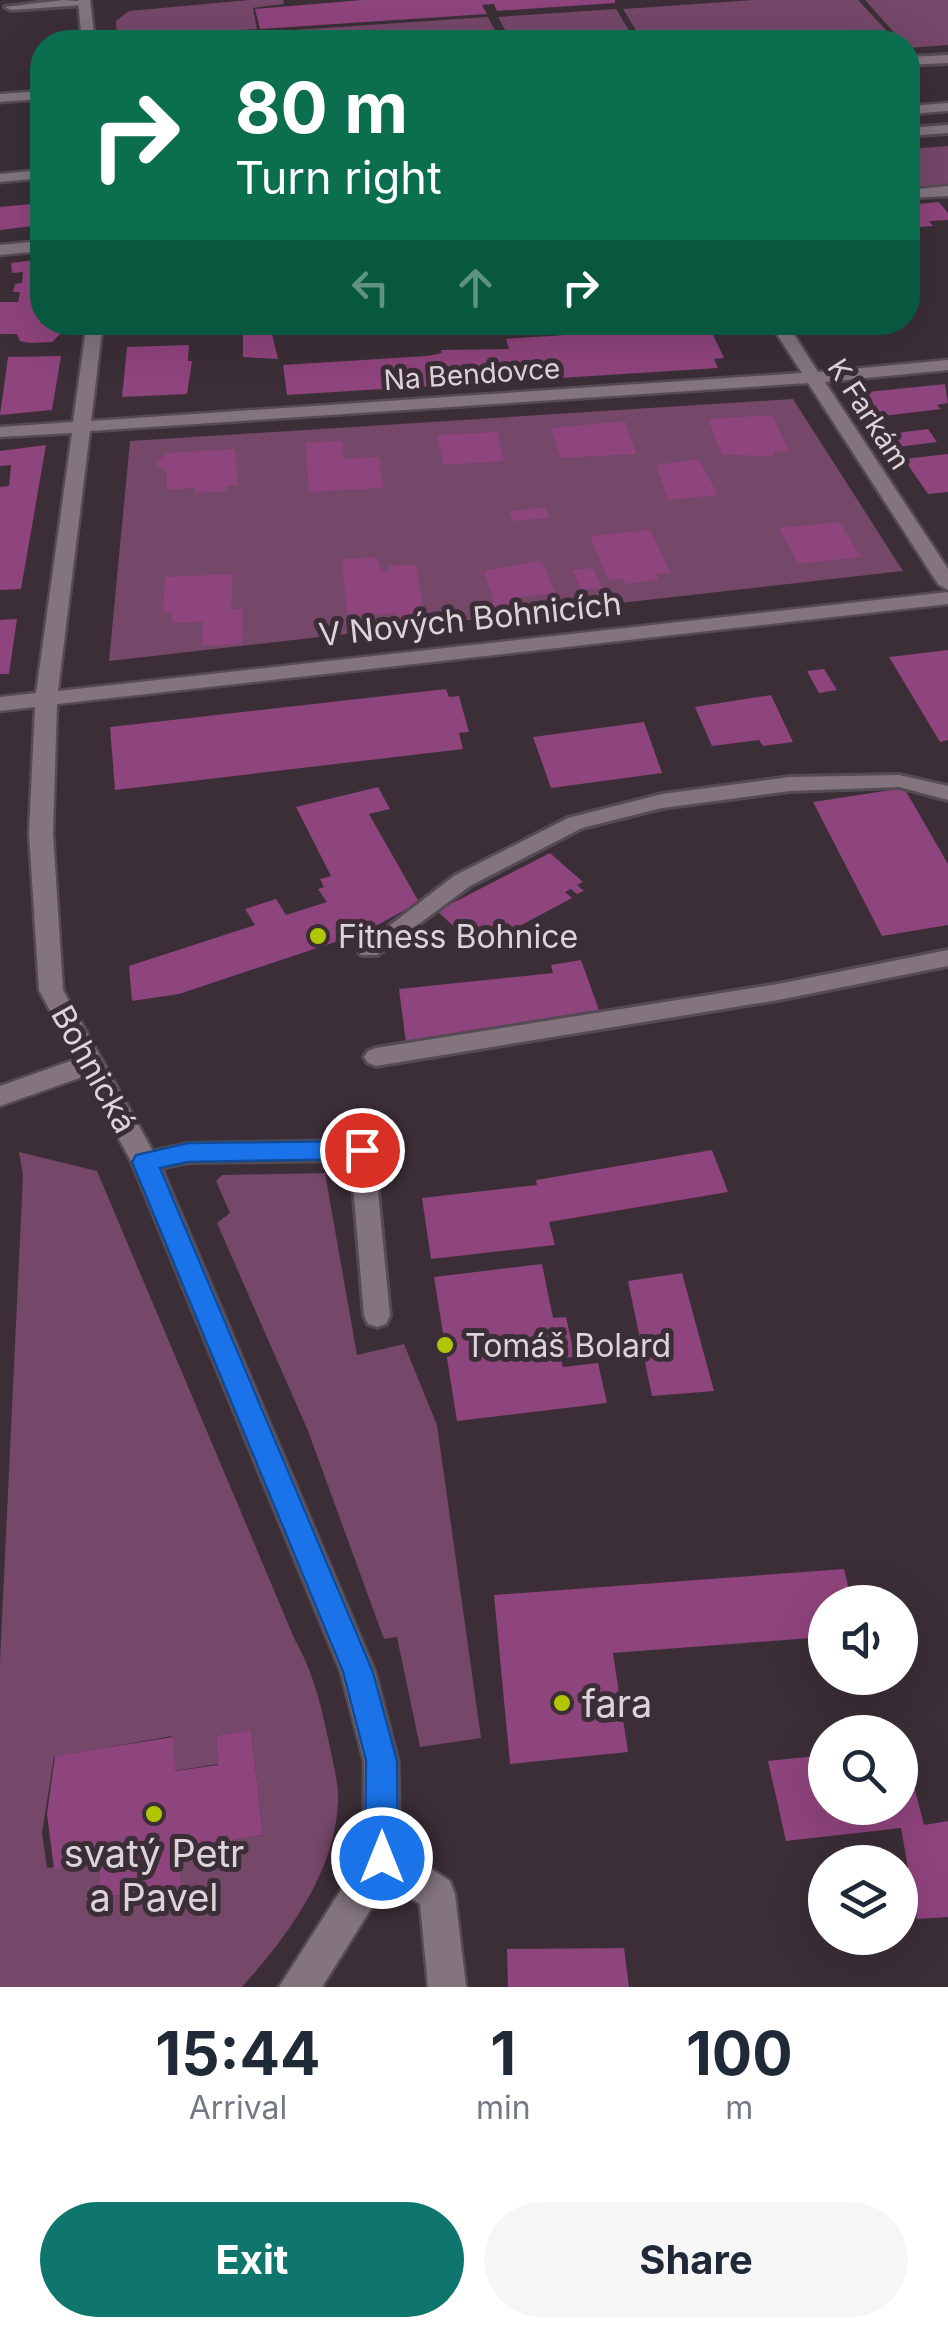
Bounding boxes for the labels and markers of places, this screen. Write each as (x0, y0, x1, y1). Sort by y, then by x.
place label: Fitness Bohnice (338, 917, 578, 956)
marker: Fitness Bohnice (307, 925, 329, 947)
pin (320, 1108, 405, 1193)
place label: Tomáš Bolard (465, 1326, 671, 1365)
marker: Tomáš Bolard (434, 1334, 456, 1356)
place label: fara (582, 1680, 652, 1726)
marker: fara (551, 1692, 573, 1714)
marker: svatý Petr a Pavel (143, 1803, 165, 1825)
place label: svatý Petr a Pavel (64, 1830, 244, 1920)

